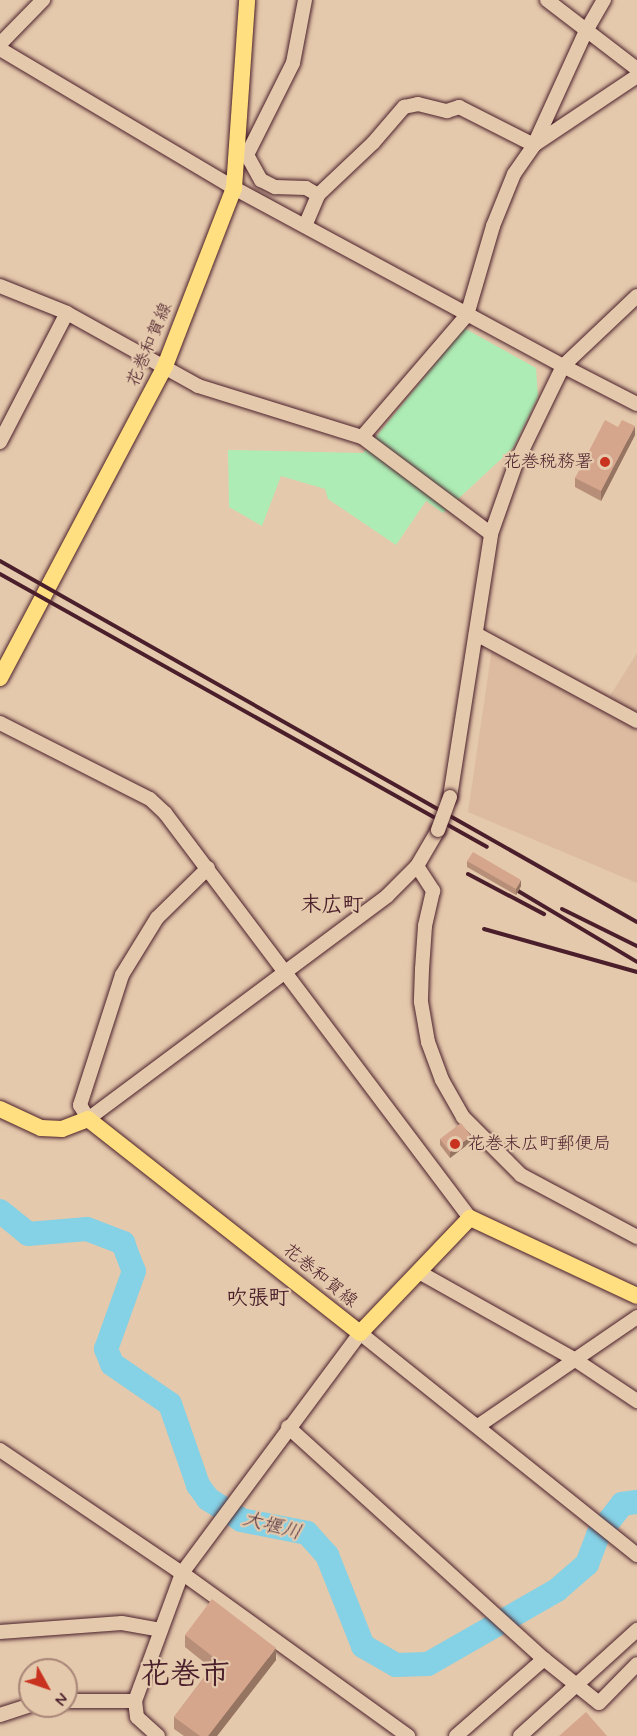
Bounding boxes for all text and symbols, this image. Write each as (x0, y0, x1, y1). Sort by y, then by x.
street label: 花巻和賀線 (122, 299, 178, 391)
place label: 花巻税務署 (503, 451, 593, 473)
marker: 花巻税務署 (598, 455, 612, 469)
district label: 末広町 (301, 892, 363, 918)
place label: 花巻末広町郵便局 (467, 1133, 611, 1155)
marker: 花巻末広町郵便局 (448, 1137, 462, 1151)
street label: 花巻和賀線 (278, 1239, 362, 1313)
district label: 吹張町 (227, 1285, 289, 1311)
water label: 大堰川 (240, 1507, 304, 1545)
district label: 花巻市 (140, 1657, 230, 1693)
north arrow (18, 1658, 78, 1718)
text: N (49, 1688, 72, 1709)

